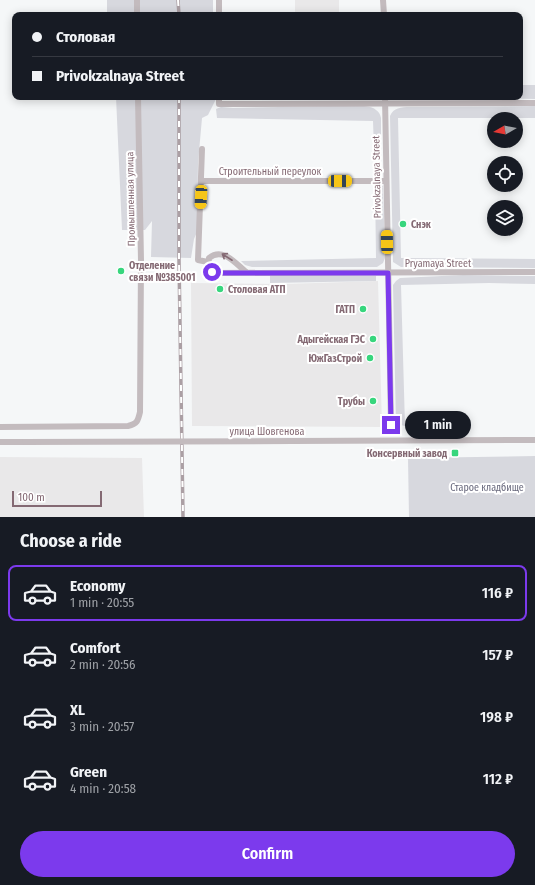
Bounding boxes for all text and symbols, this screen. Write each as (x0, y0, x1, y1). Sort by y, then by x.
text: Столовая (56, 28, 115, 46)
text: Privokzalnaya Street (56, 67, 184, 85)
north arrow (487, 112, 523, 148)
map controls (487, 112, 523, 236)
street label: Privokzalnaya Street (370, 135, 384, 218)
street label: Промышленная улица (124, 152, 138, 246)
button: locate (487, 156, 523, 192)
street label: Строительный переулок (219, 166, 322, 178)
car (328, 175, 352, 187)
car (194, 185, 208, 209)
button: layers (487, 200, 523, 236)
marker: Снэк (398, 219, 408, 229)
place label: Снэк (411, 219, 432, 231)
car (381, 230, 393, 254)
one-way arrow (221, 253, 232, 262)
street label: Pryamaya Street (405, 258, 472, 270)
place label: Отделение связи №385001 (129, 260, 195, 284)
route start (203, 263, 221, 281)
marker: Отделение связи №385001 (116, 266, 126, 276)
marker: Столовая АТП (215, 284, 225, 294)
place label: Столовая АТП (228, 284, 285, 296)
place label: ГАТП (336, 304, 355, 316)
marker: ГАТП (358, 304, 368, 314)
place label: Адыгейская ГЭС (297, 334, 366, 346)
marker: Адыгейская ГЭС (368, 334, 378, 344)
place label: ЮжГазСтрой (308, 353, 362, 365)
marker: ЮжГазСтрой (365, 353, 375, 363)
place label: Трубы (338, 396, 365, 408)
marker: Трубы (368, 396, 378, 406)
callout: 1 min (405, 411, 471, 439)
route end (382, 416, 400, 434)
text: 1 min (424, 417, 452, 432)
street label: улица Шовгенова (230, 426, 305, 438)
place label: Консервный завод (367, 448, 447, 460)
marker: Консервный завод (450, 448, 460, 458)
park label: Старое кладбище (450, 482, 524, 494)
scale bar (12, 489, 102, 508)
text: 100 m (18, 491, 45, 504)
text: Choose a ride (20, 530, 122, 552)
icon: car (22, 575, 58, 611)
text: Economy (70, 577, 125, 595)
text: 116 ₽ (482, 584, 513, 602)
text: 1 min · 20:55 (70, 595, 134, 610)
icon: car (22, 637, 58, 673)
text: Comfort (70, 639, 121, 657)
text: 157 ₽ (482, 646, 513, 664)
text: 2 min · 20:56 (70, 657, 136, 672)
icon: car (22, 699, 58, 735)
text: XL (70, 701, 85, 719)
text: 198 ₽ (480, 708, 513, 726)
text: 3 min · 20:57 (70, 719, 134, 734)
icon: car (22, 761, 58, 797)
text: Green (70, 763, 107, 781)
text: 112 ₽ (483, 770, 513, 788)
text: 4 min · 20:58 (70, 781, 136, 796)
button: Confirm (20, 831, 515, 877)

